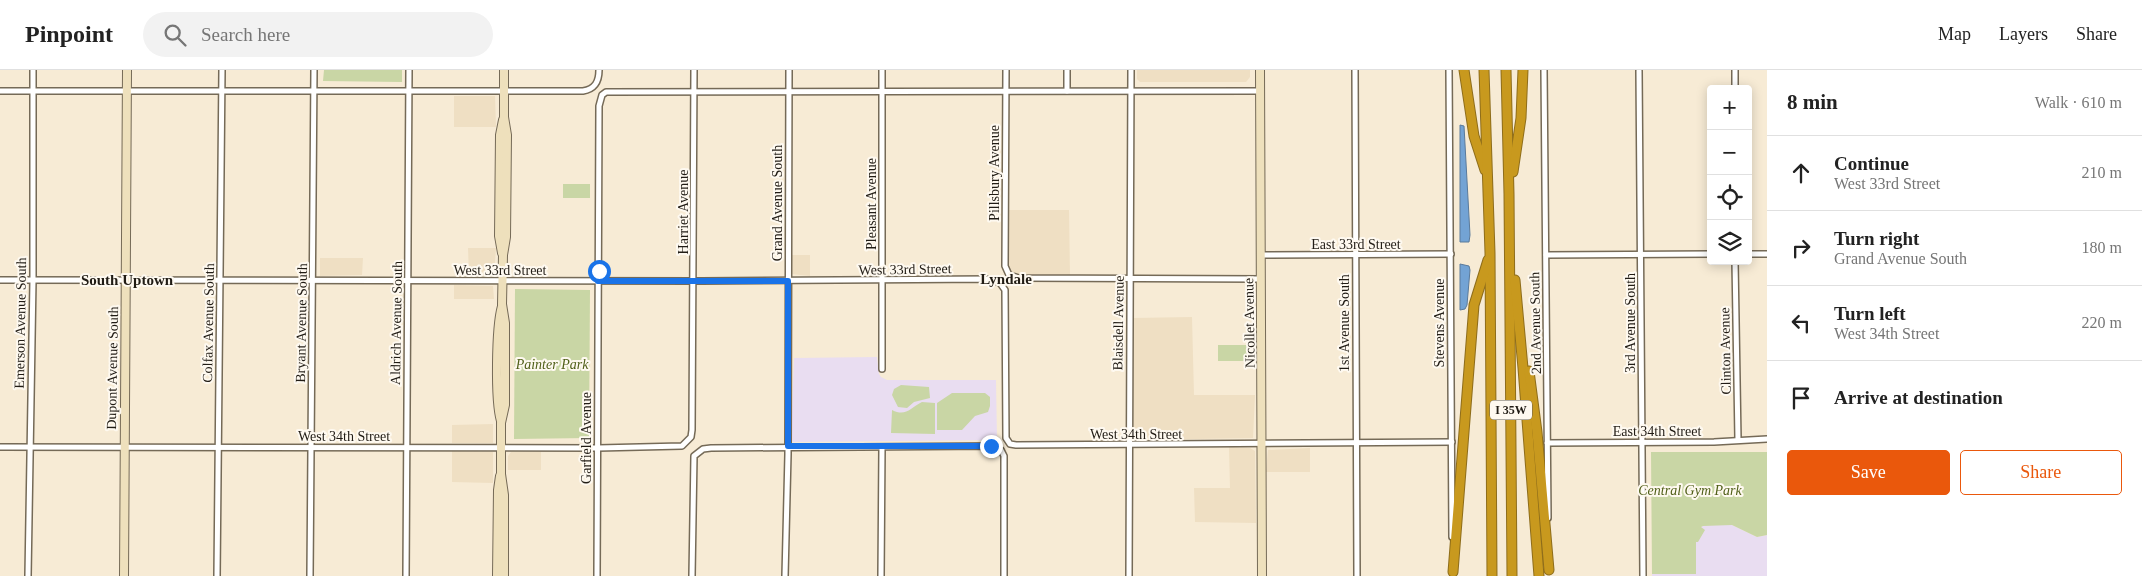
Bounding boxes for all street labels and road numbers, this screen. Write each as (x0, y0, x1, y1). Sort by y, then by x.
street label: Pillsbury Avenue (987, 125, 1002, 221)
street label: Grand Avenue South (770, 145, 785, 261)
street label: Pleasant Avenue (864, 158, 879, 250)
street label: Harriet Avenue (676, 170, 691, 254)
street label: East 33rd Street (1311, 237, 1401, 252)
street label: Emerson Avenue South (12, 257, 29, 389)
street label: Aldrich Avenue South (388, 261, 405, 385)
street label: West 33rd Street (858, 261, 952, 278)
street label: Colfax Avenue South (200, 263, 217, 383)
street label: Bryant Avenue South (293, 263, 310, 383)
street label: West 33rd Street (454, 263, 547, 278)
street label: 2nd Avenue South (1527, 272, 1544, 374)
street label: 3rd Avenue South (1623, 273, 1638, 373)
street label: 1st Avenue South (1337, 274, 1352, 372)
street label: Blaisdell Avenue (1110, 275, 1127, 371)
street label: Nicollet Avenue (1241, 278, 1258, 368)
street label: Stevens Avenue (1432, 279, 1447, 367)
street label: Dupont Avenue South (104, 306, 121, 430)
street label: Clinton Avenue (1717, 307, 1734, 395)
street label: Garfield Avenue (579, 392, 594, 484)
road number: I 35W (1490, 400, 1532, 420)
street label: East 34th Street (1613, 424, 1701, 439)
street label: West 34th Street (1090, 427, 1182, 442)
street label: West 34th Street (298, 429, 390, 444)

